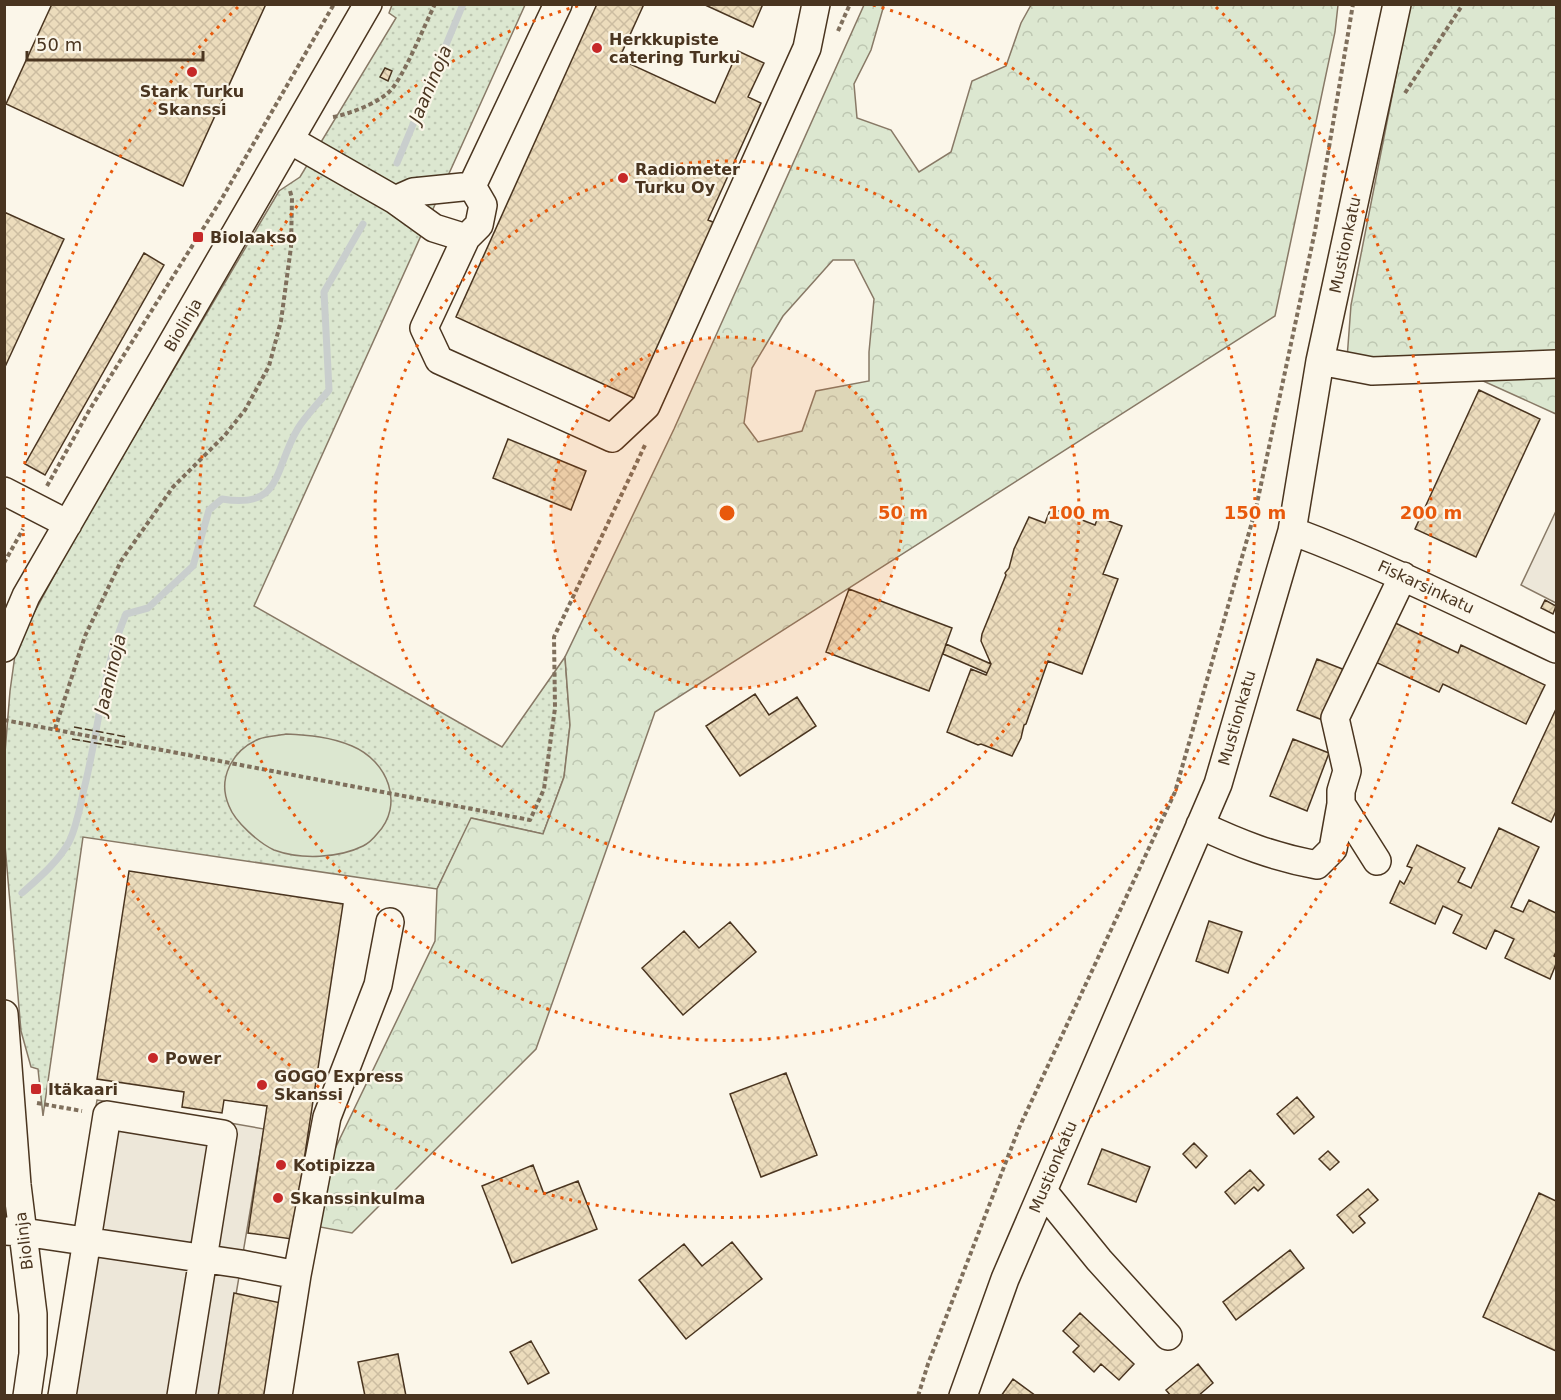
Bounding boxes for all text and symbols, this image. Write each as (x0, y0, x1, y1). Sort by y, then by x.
scale bar (27, 24, 202, 62)
place label: Herkkupiste catering Turku (609, 30, 740, 67)
text: 50 m (36, 34, 82, 55)
marker: Herkkupiste catering Turku (590, 41, 604, 55)
water label: Jaaninoja (403, 42, 456, 129)
marker: Stark Turku Skanssi (185, 65, 199, 79)
place label: Stark Turku Skanssi (140, 82, 244, 119)
place label: Radiometer Turku Oy (635, 160, 740, 197)
marker: Radiometer Turku Oy (616, 171, 630, 185)
street label: Mustionkatu (1326, 195, 1364, 295)
place label: Biolaakso (210, 228, 297, 247)
marker: Biolaakso (191, 230, 205, 244)
street label: Biolinja (160, 295, 206, 355)
text: 50 m (878, 502, 928, 523)
text: 100 m (1048, 502, 1110, 523)
text: 150 m (1224, 502, 1286, 523)
text: 200 m (1400, 502, 1462, 523)
centre of rings (717, 503, 737, 523)
street label: Fiskarsinkatu (1375, 556, 1477, 618)
water label: Jaaninoja (89, 632, 130, 719)
street label: Mustionkatu (1214, 668, 1260, 768)
place label: Power (165, 1049, 221, 1068)
marker: Power (146, 1051, 160, 1065)
place label: GOGO Express Skanssi (274, 1067, 404, 1104)
marker: GOGO Express Skanssi (255, 1078, 269, 1092)
place label: Itäkaari (48, 1080, 118, 1099)
marker: Itäkaari (29, 1082, 43, 1096)
street label: Mustionkatu (1025, 1118, 1081, 1216)
place label: Kotipizza (293, 1156, 376, 1175)
marker: Kotipizza (274, 1158, 288, 1172)
place label: Skanssinkulma (290, 1189, 425, 1208)
marker: Skanssinkulma (271, 1191, 285, 1205)
street label: Biolinja (11, 1211, 37, 1271)

